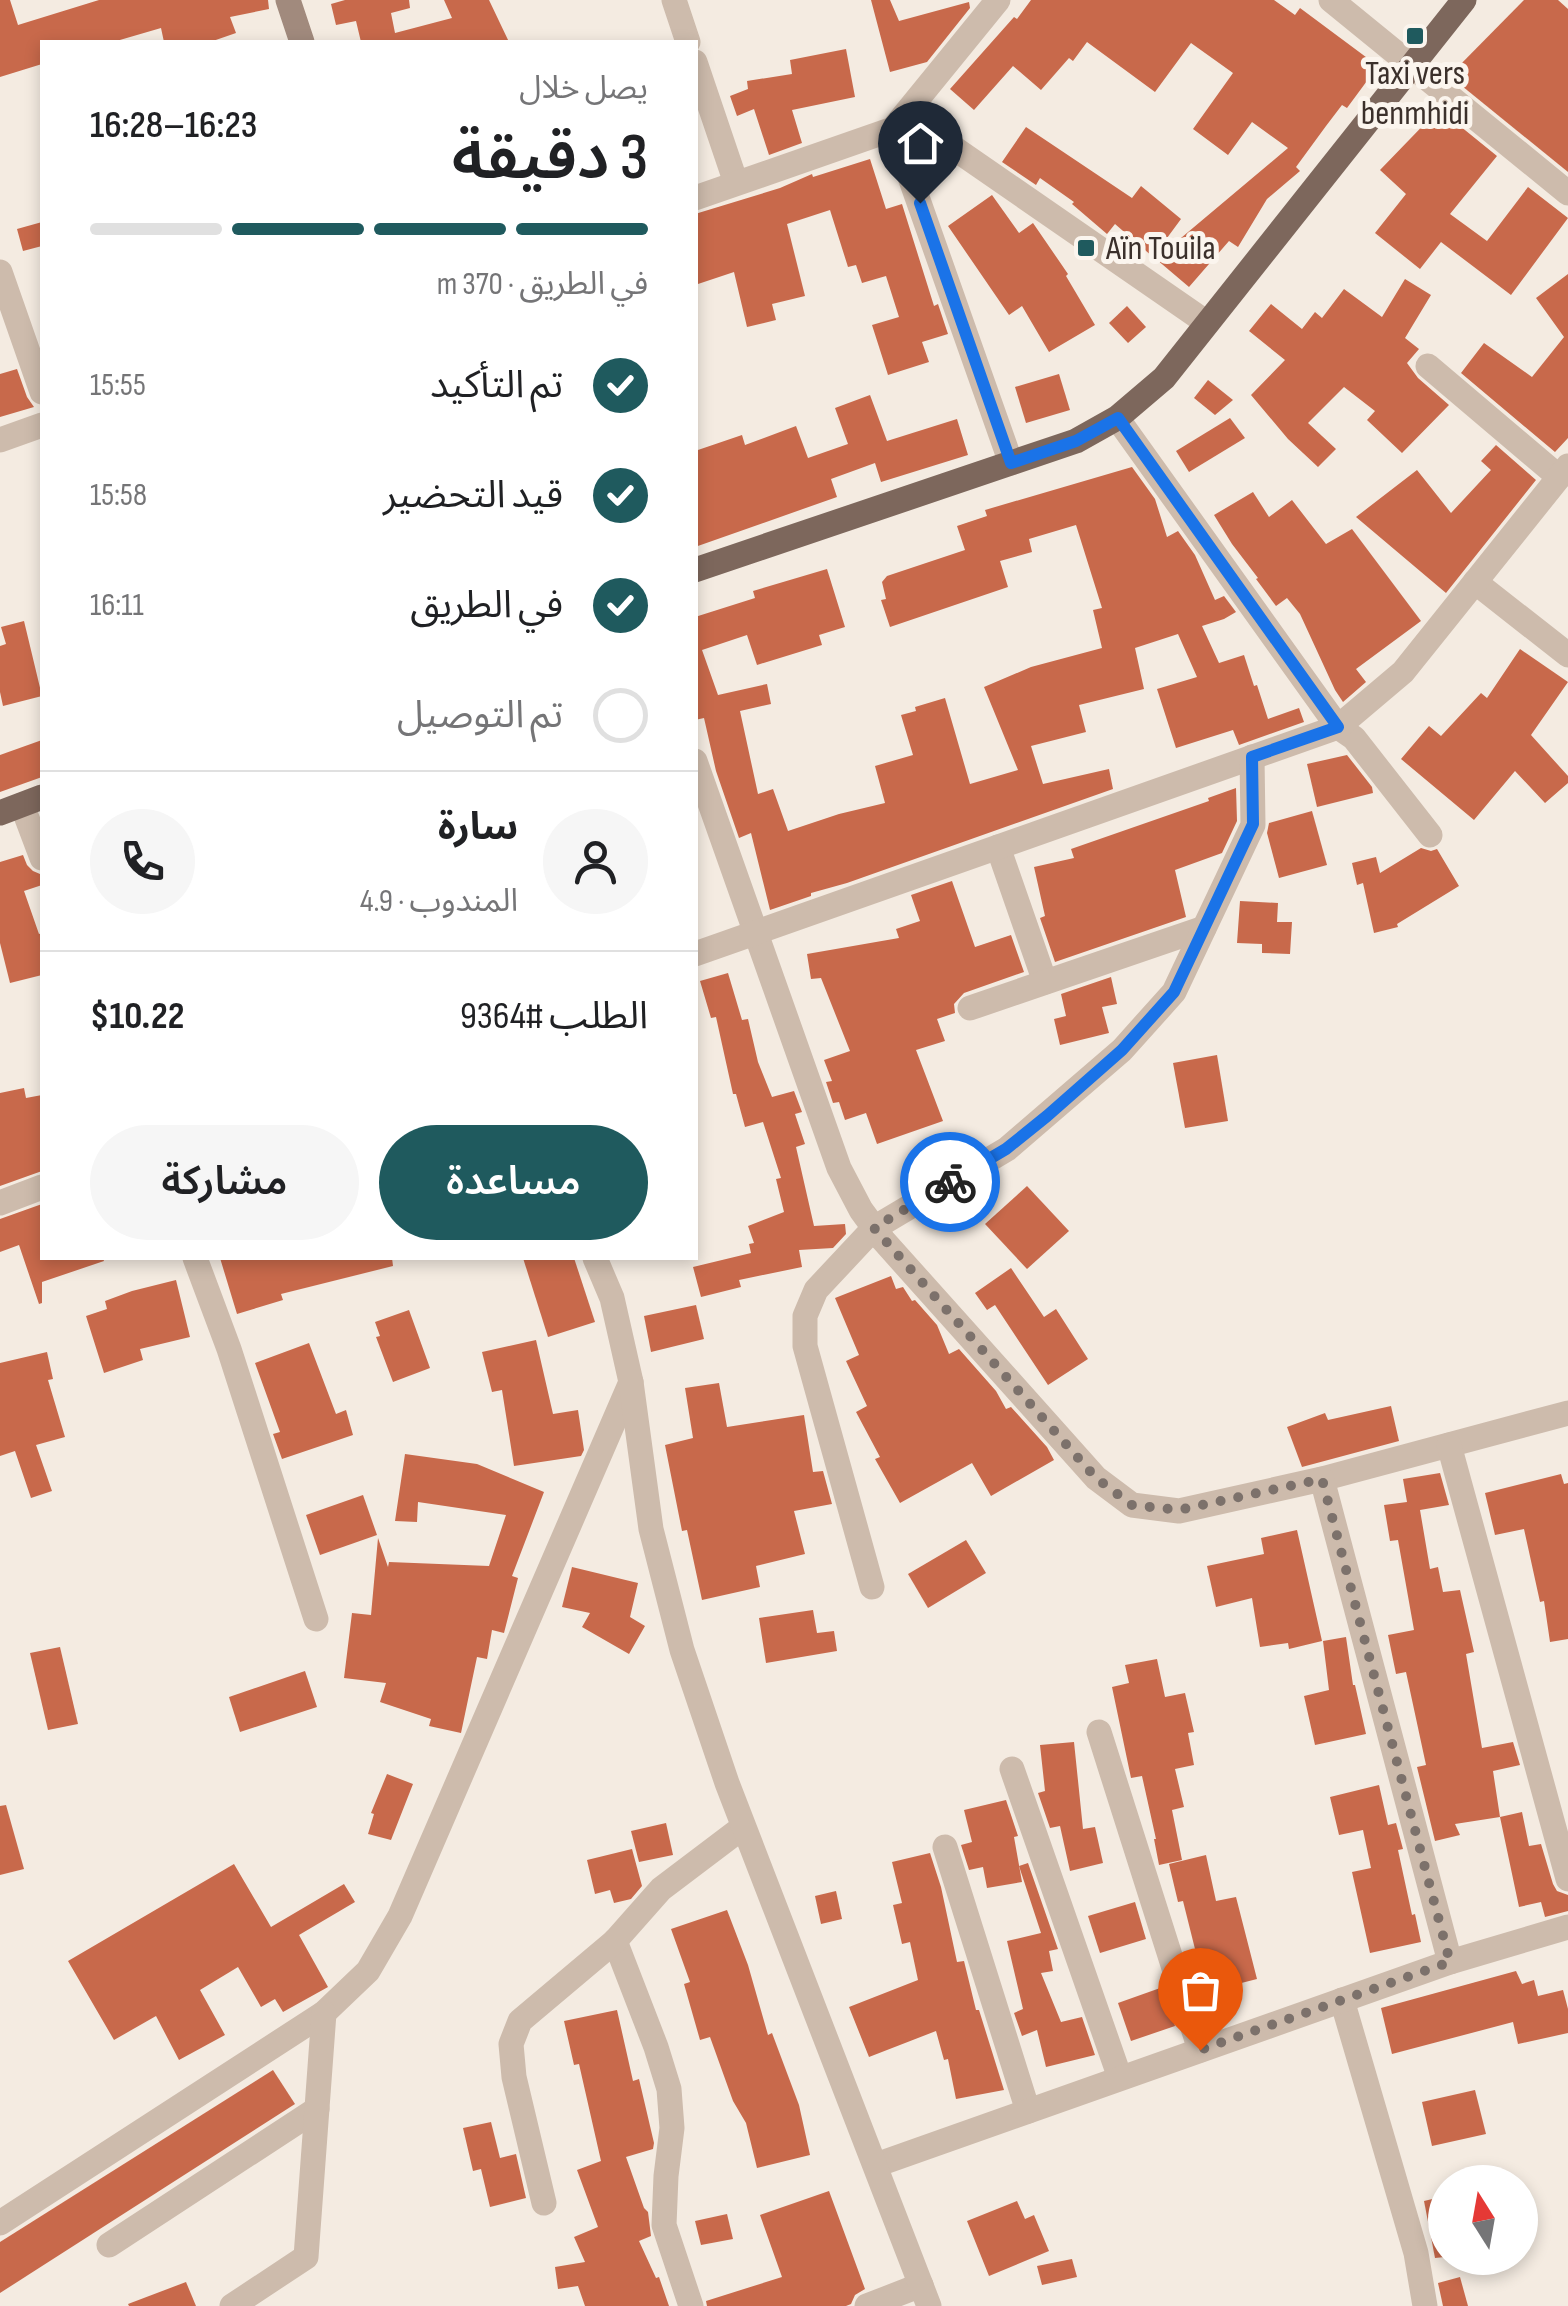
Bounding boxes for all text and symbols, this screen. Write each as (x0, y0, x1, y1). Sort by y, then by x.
marker: Taxi vers benmhidi (1404, 25, 1426, 47)
place label: Taxi vers benmhidi (1361, 52, 1469, 135)
text: يصل خلال (519, 69, 648, 108)
pin (878, 101, 963, 204)
text: 16:23–16:28 (90, 103, 257, 148)
icon: home (893, 116, 948, 171)
text: 3 دقيقة (452, 120, 648, 198)
place label: Aïn Touila (1105, 227, 1216, 270)
marker: Aïn Touila (1075, 237, 1097, 259)
text: في الطريق · 370 m (437, 265, 648, 304)
icon: check (593, 358, 648, 413)
text: تم التأكيد (430, 363, 563, 408)
text: 15:55 (90, 366, 146, 405)
icon: check (593, 468, 648, 523)
text: قيد التحضير (383, 473, 563, 518)
text: 15:58 (90, 476, 147, 515)
icon: check (593, 578, 648, 633)
text: في الطريق (410, 583, 563, 628)
text: 16:11 (90, 586, 144, 625)
text: تم التوصيل (397, 693, 563, 738)
text: سارة (438, 805, 518, 850)
button: phone (90, 809, 195, 914)
button: person (543, 809, 648, 914)
text: المندوب · 4.9 (360, 882, 518, 921)
text: $10.22 (90, 994, 184, 1039)
text: الطلب #9364 (460, 994, 648, 1039)
button: مشاركة (90, 1125, 359, 1240)
button: مساعدة (379, 1125, 648, 1240)
courier (900, 1132, 1000, 1232)
icon: bike (923, 1155, 978, 1210)
pin (1158, 1948, 1243, 2051)
icon: bag (1173, 1963, 1228, 2018)
north arrow (1428, 2165, 1538, 2275)
map controls (1428, 2165, 1538, 2275)

